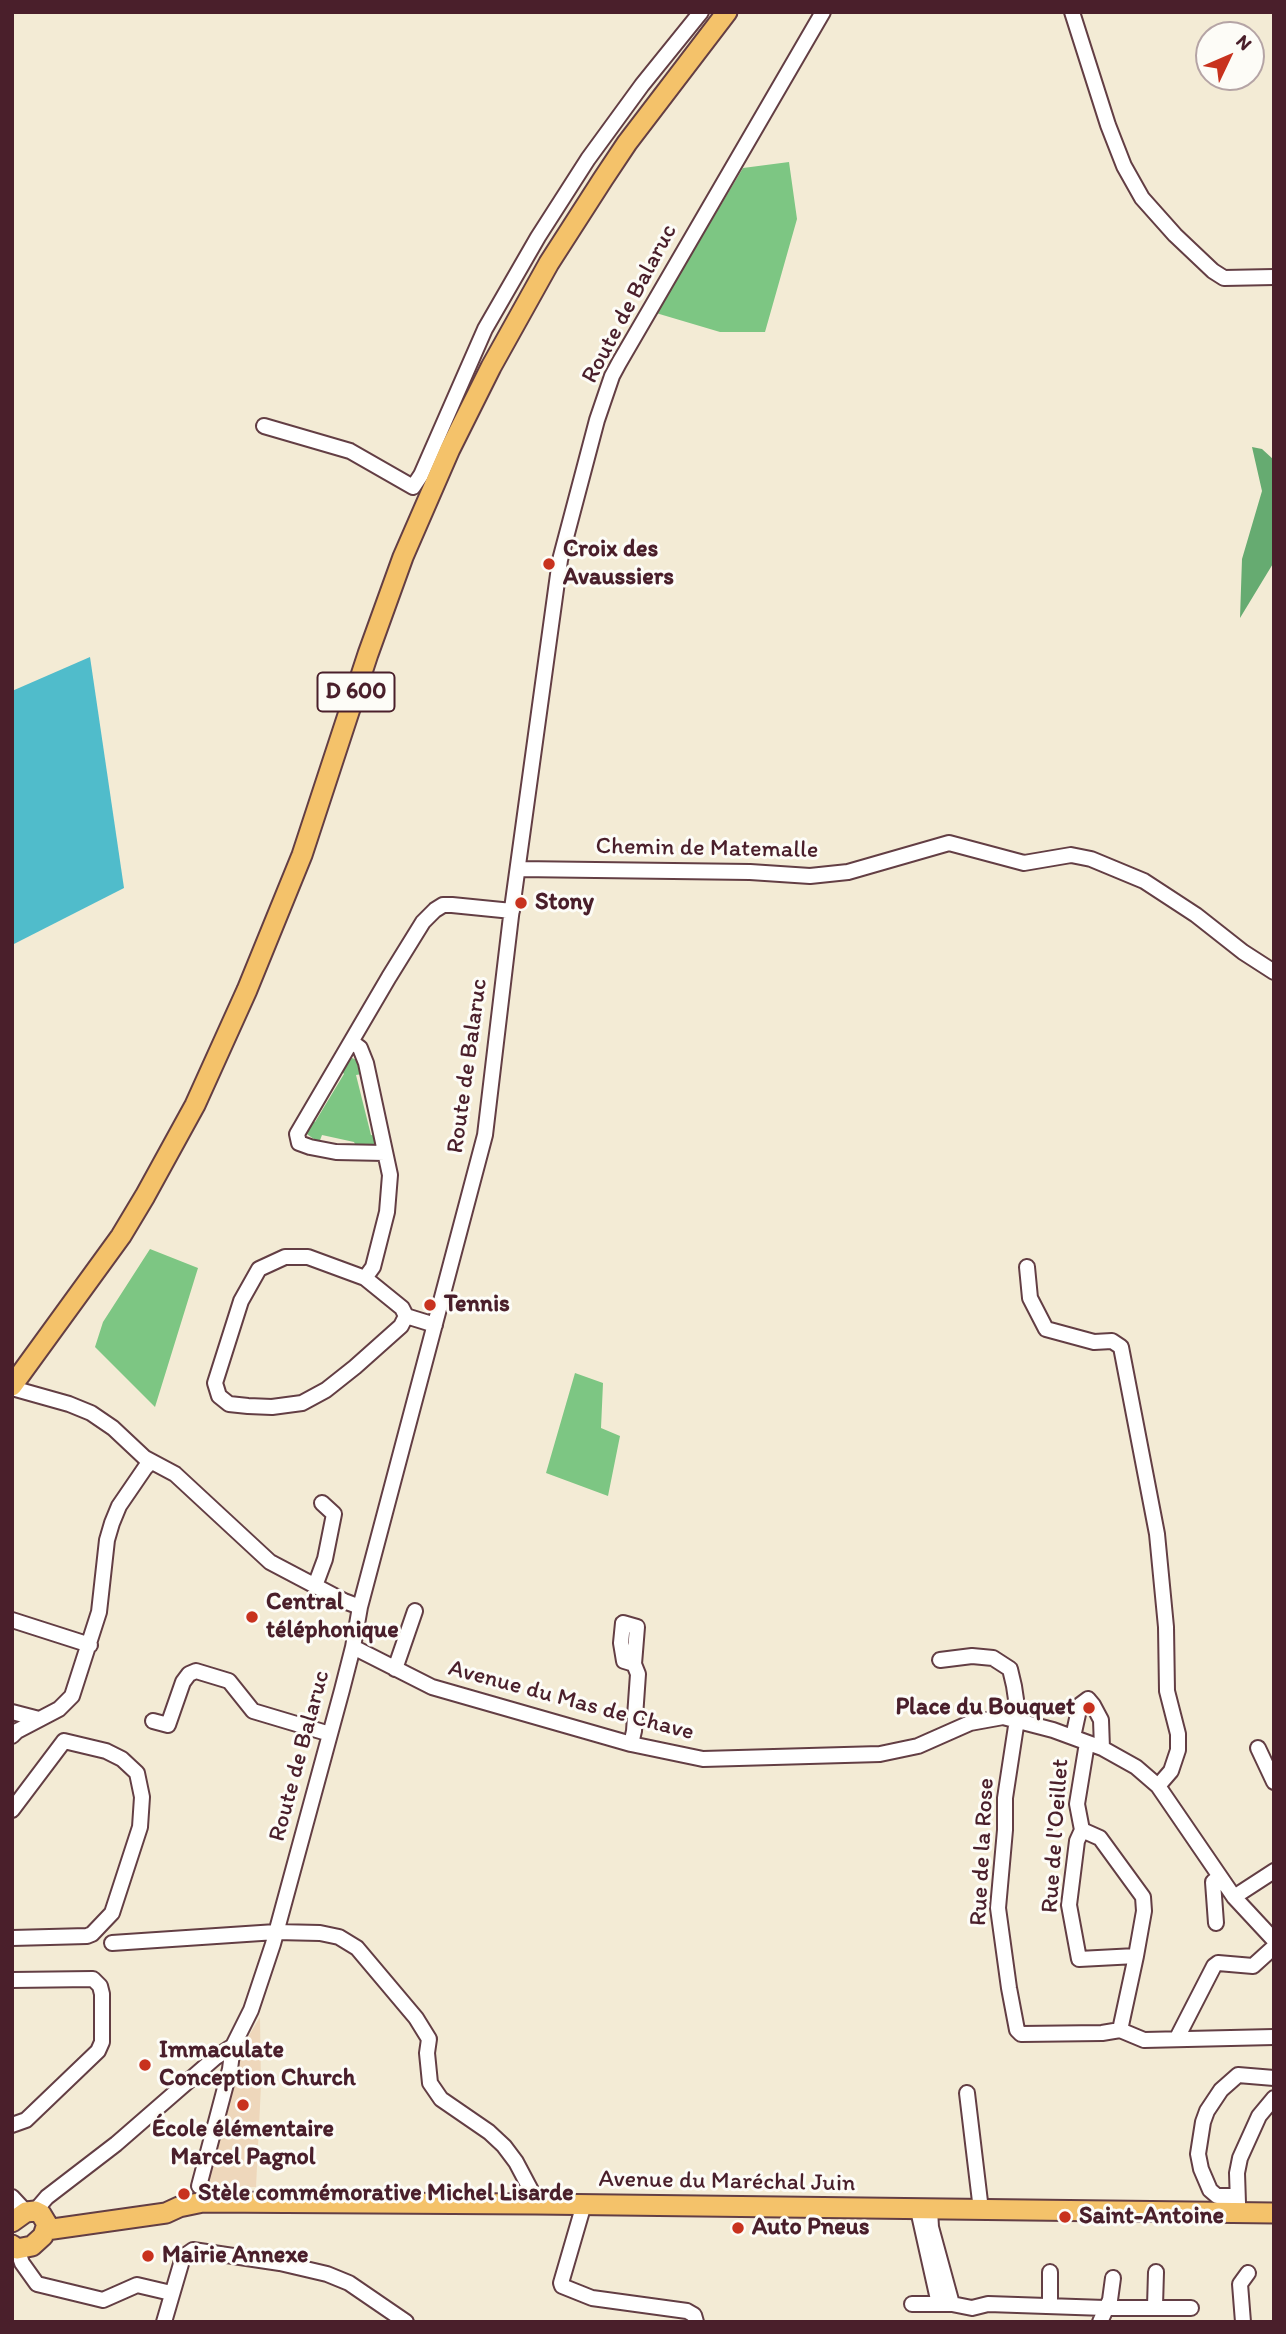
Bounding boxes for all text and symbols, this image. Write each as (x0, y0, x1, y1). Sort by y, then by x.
north arrow (1195, 21, 1265, 91)
text: N (1231, 30, 1257, 55)
street label: Route de Balaruc (576, 220, 684, 388)
place label: Croix des Avaussiers (563, 536, 674, 592)
marker: Croix des Avaussiers (541, 556, 557, 572)
road number: D 600 (318, 672, 394, 712)
street label: Chemin de Matemalle (595, 833, 819, 865)
place label: Stony (535, 889, 594, 917)
marker: Stony (513, 895, 529, 911)
street label: Route de Balaruc (441, 977, 495, 1155)
place label: Tennis (444, 1291, 510, 1319)
marker: Tennis (422, 1297, 438, 1313)
place label: Central téléphonique (266, 1589, 399, 1645)
marker: Central téléphonique (244, 1609, 260, 1625)
street label: Avenue du Mas de Chave (445, 1654, 697, 1748)
street label: Route de Balaruc (263, 1667, 337, 1845)
place label: Place du Bouquet (895, 1694, 1075, 1722)
marker: Place du Bouquet (1081, 1700, 1097, 1716)
street label: Rue de l'Oeillet (1036, 1758, 1076, 1914)
street label: Rue de la Rose (965, 1777, 1001, 1927)
place label: Immaculate Conception Church (159, 2037, 356, 2093)
marker: Immaculate Conception Church (137, 2057, 153, 2073)
marker: École élémentaire Marcel Pagnol (235, 2097, 251, 2113)
place label: École élémentaire Marcel Pagnol (152, 2116, 334, 2172)
street label: Avenue du Maréchal Juin (598, 2165, 856, 2199)
place label: Stèle commémorative Michel Lisarde (198, 2180, 574, 2208)
marker: Stèle commémorative Michel Lisarde (176, 2186, 192, 2202)
place label: Saint-Antoine (1079, 2203, 1224, 2231)
marker: Saint-Antoine (1057, 2209, 1073, 2225)
place label: Auto Pneus (752, 2214, 870, 2242)
marker: Auto Pneus (730, 2220, 746, 2236)
place label: Mairie Annexe (162, 2242, 308, 2270)
marker: Mairie Annexe (140, 2248, 156, 2264)

